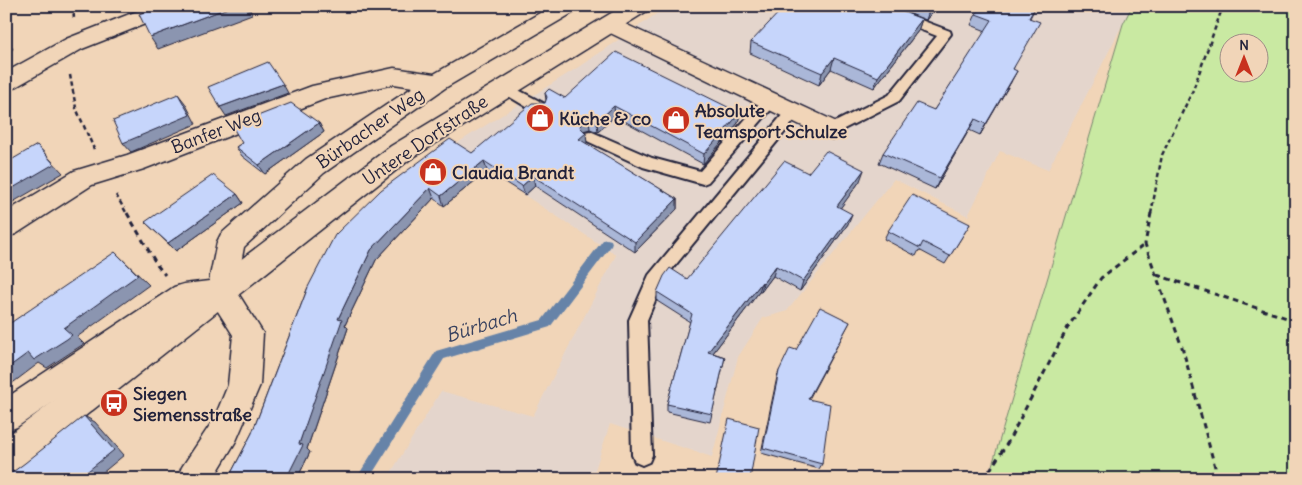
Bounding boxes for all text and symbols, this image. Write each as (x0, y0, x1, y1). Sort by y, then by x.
north arrow (1220, 32, 1270, 82)
text: N (1239, 36, 1249, 54)
street label: Bürbacher Weg (312, 82, 428, 174)
street label: Untere Dorfstraße (358, 90, 492, 190)
place label: Absolute Teamsport Schulze (695, 99, 847, 143)
street label: Banfer Weg (168, 103, 264, 159)
shop icon: Küche & co (525, 103, 555, 133)
shop icon: Absolute Teamsport Schulze (661, 105, 691, 135)
place label: Küche & co (559, 107, 651, 130)
shop icon: Claudia Brandt (418, 157, 448, 187)
place label: Claudia Brandt (452, 161, 575, 184)
water label: Bürbach (443, 303, 520, 347)
place label: Siegen Siemensstraße (133, 382, 252, 426)
bus stop icon: Siegen Siemensstraße (99, 388, 129, 418)

